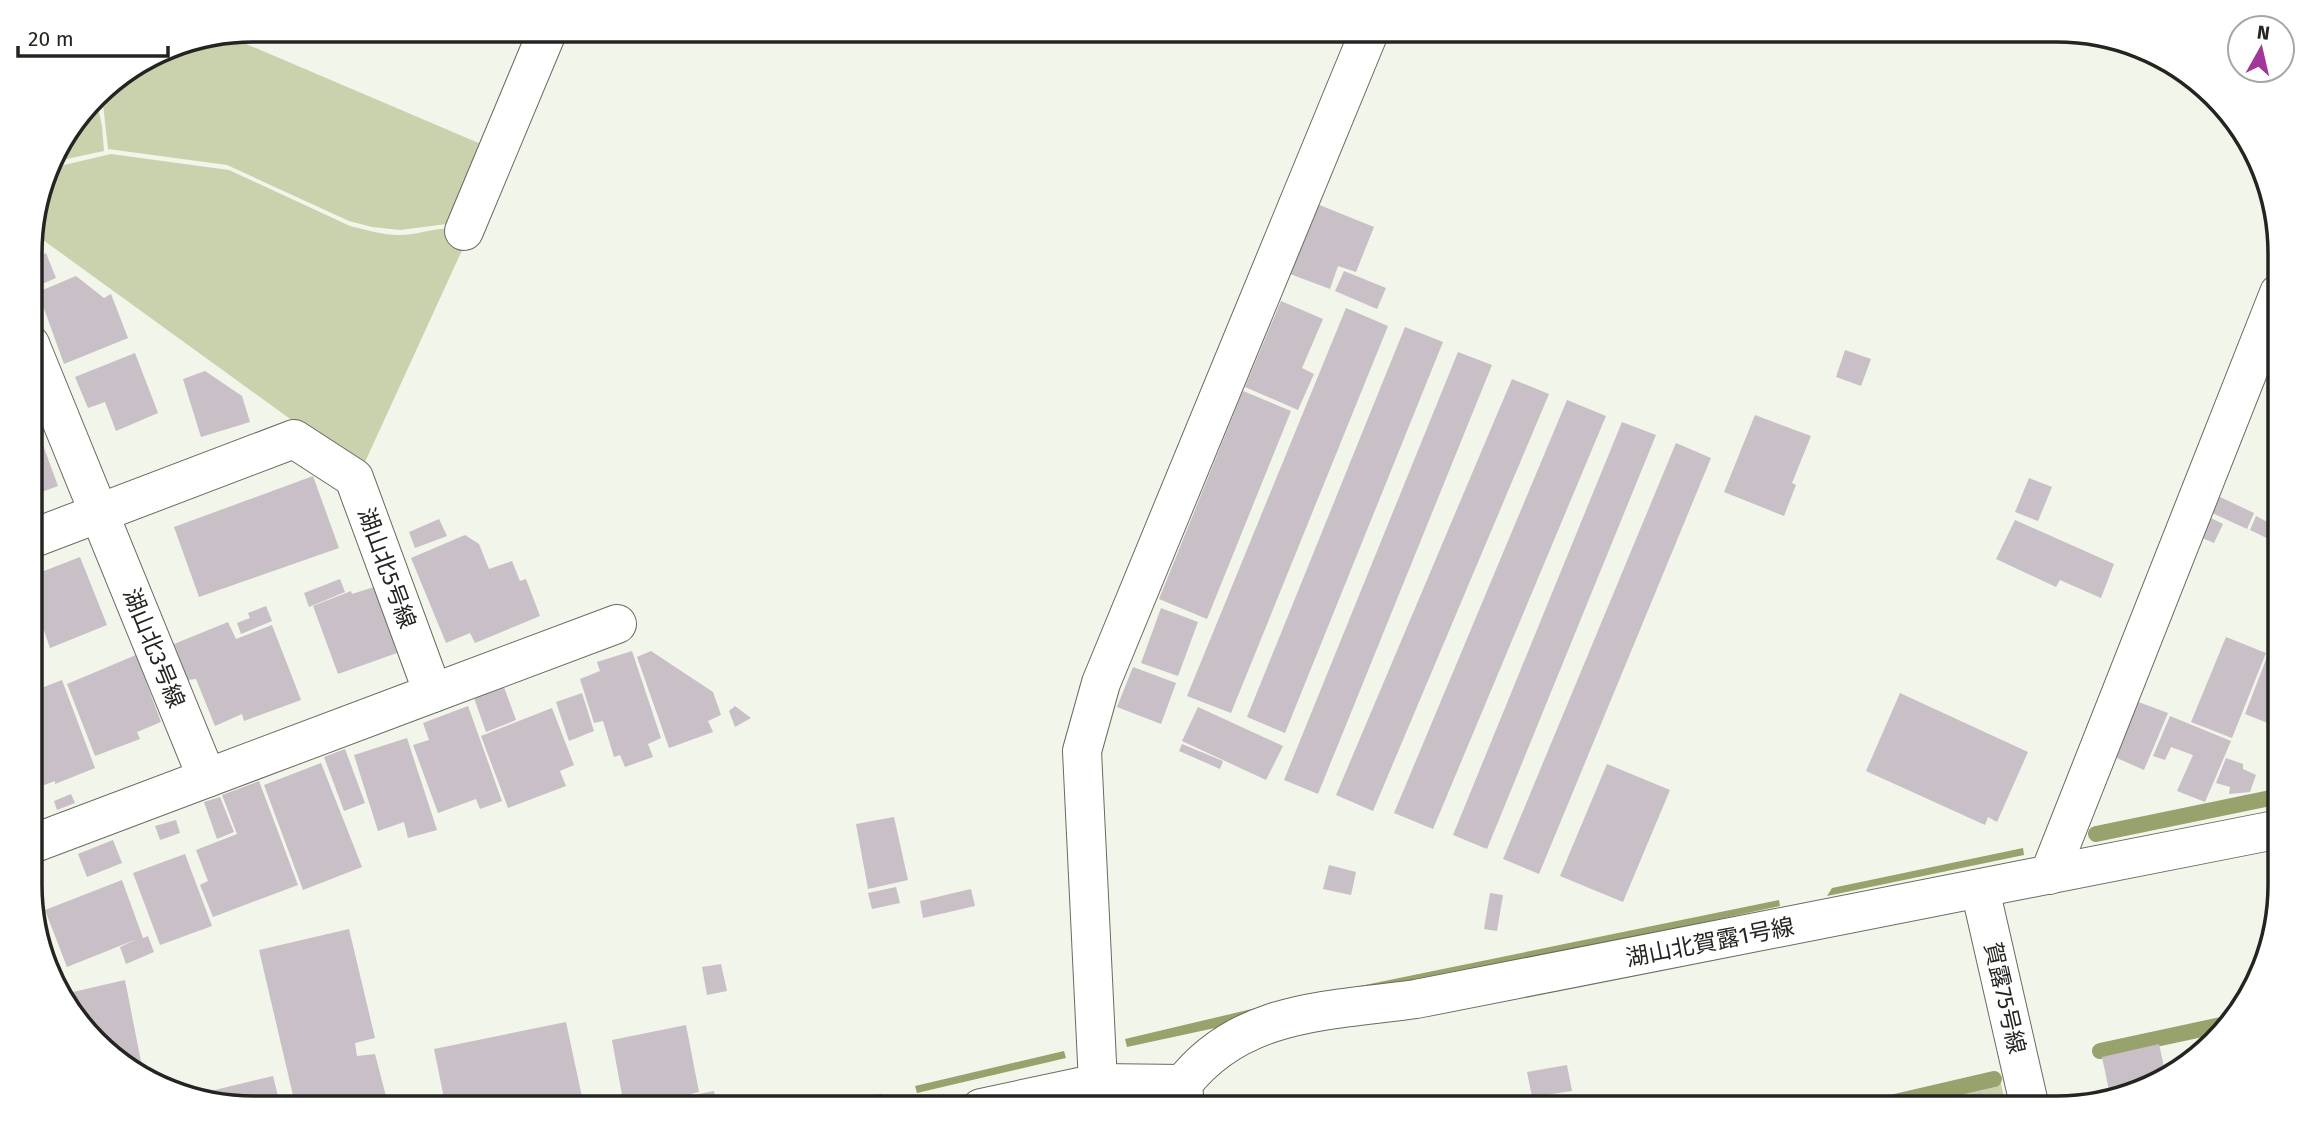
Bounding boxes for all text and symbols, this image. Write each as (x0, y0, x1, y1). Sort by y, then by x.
scale bar (18, 14, 168, 58)
north arrow (2226, 14, 2296, 84)
text: N (2255, 20, 2271, 45)
text: 20 m (28, 26, 74, 52)
street label: 湖山北5号線 (352, 504, 422, 632)
street label: 湖山北3号線 (117, 584, 191, 712)
street label: 湖山北賀露1号線 (1623, 912, 1797, 972)
street label: 賀露75号線 (1979, 940, 2031, 1056)

